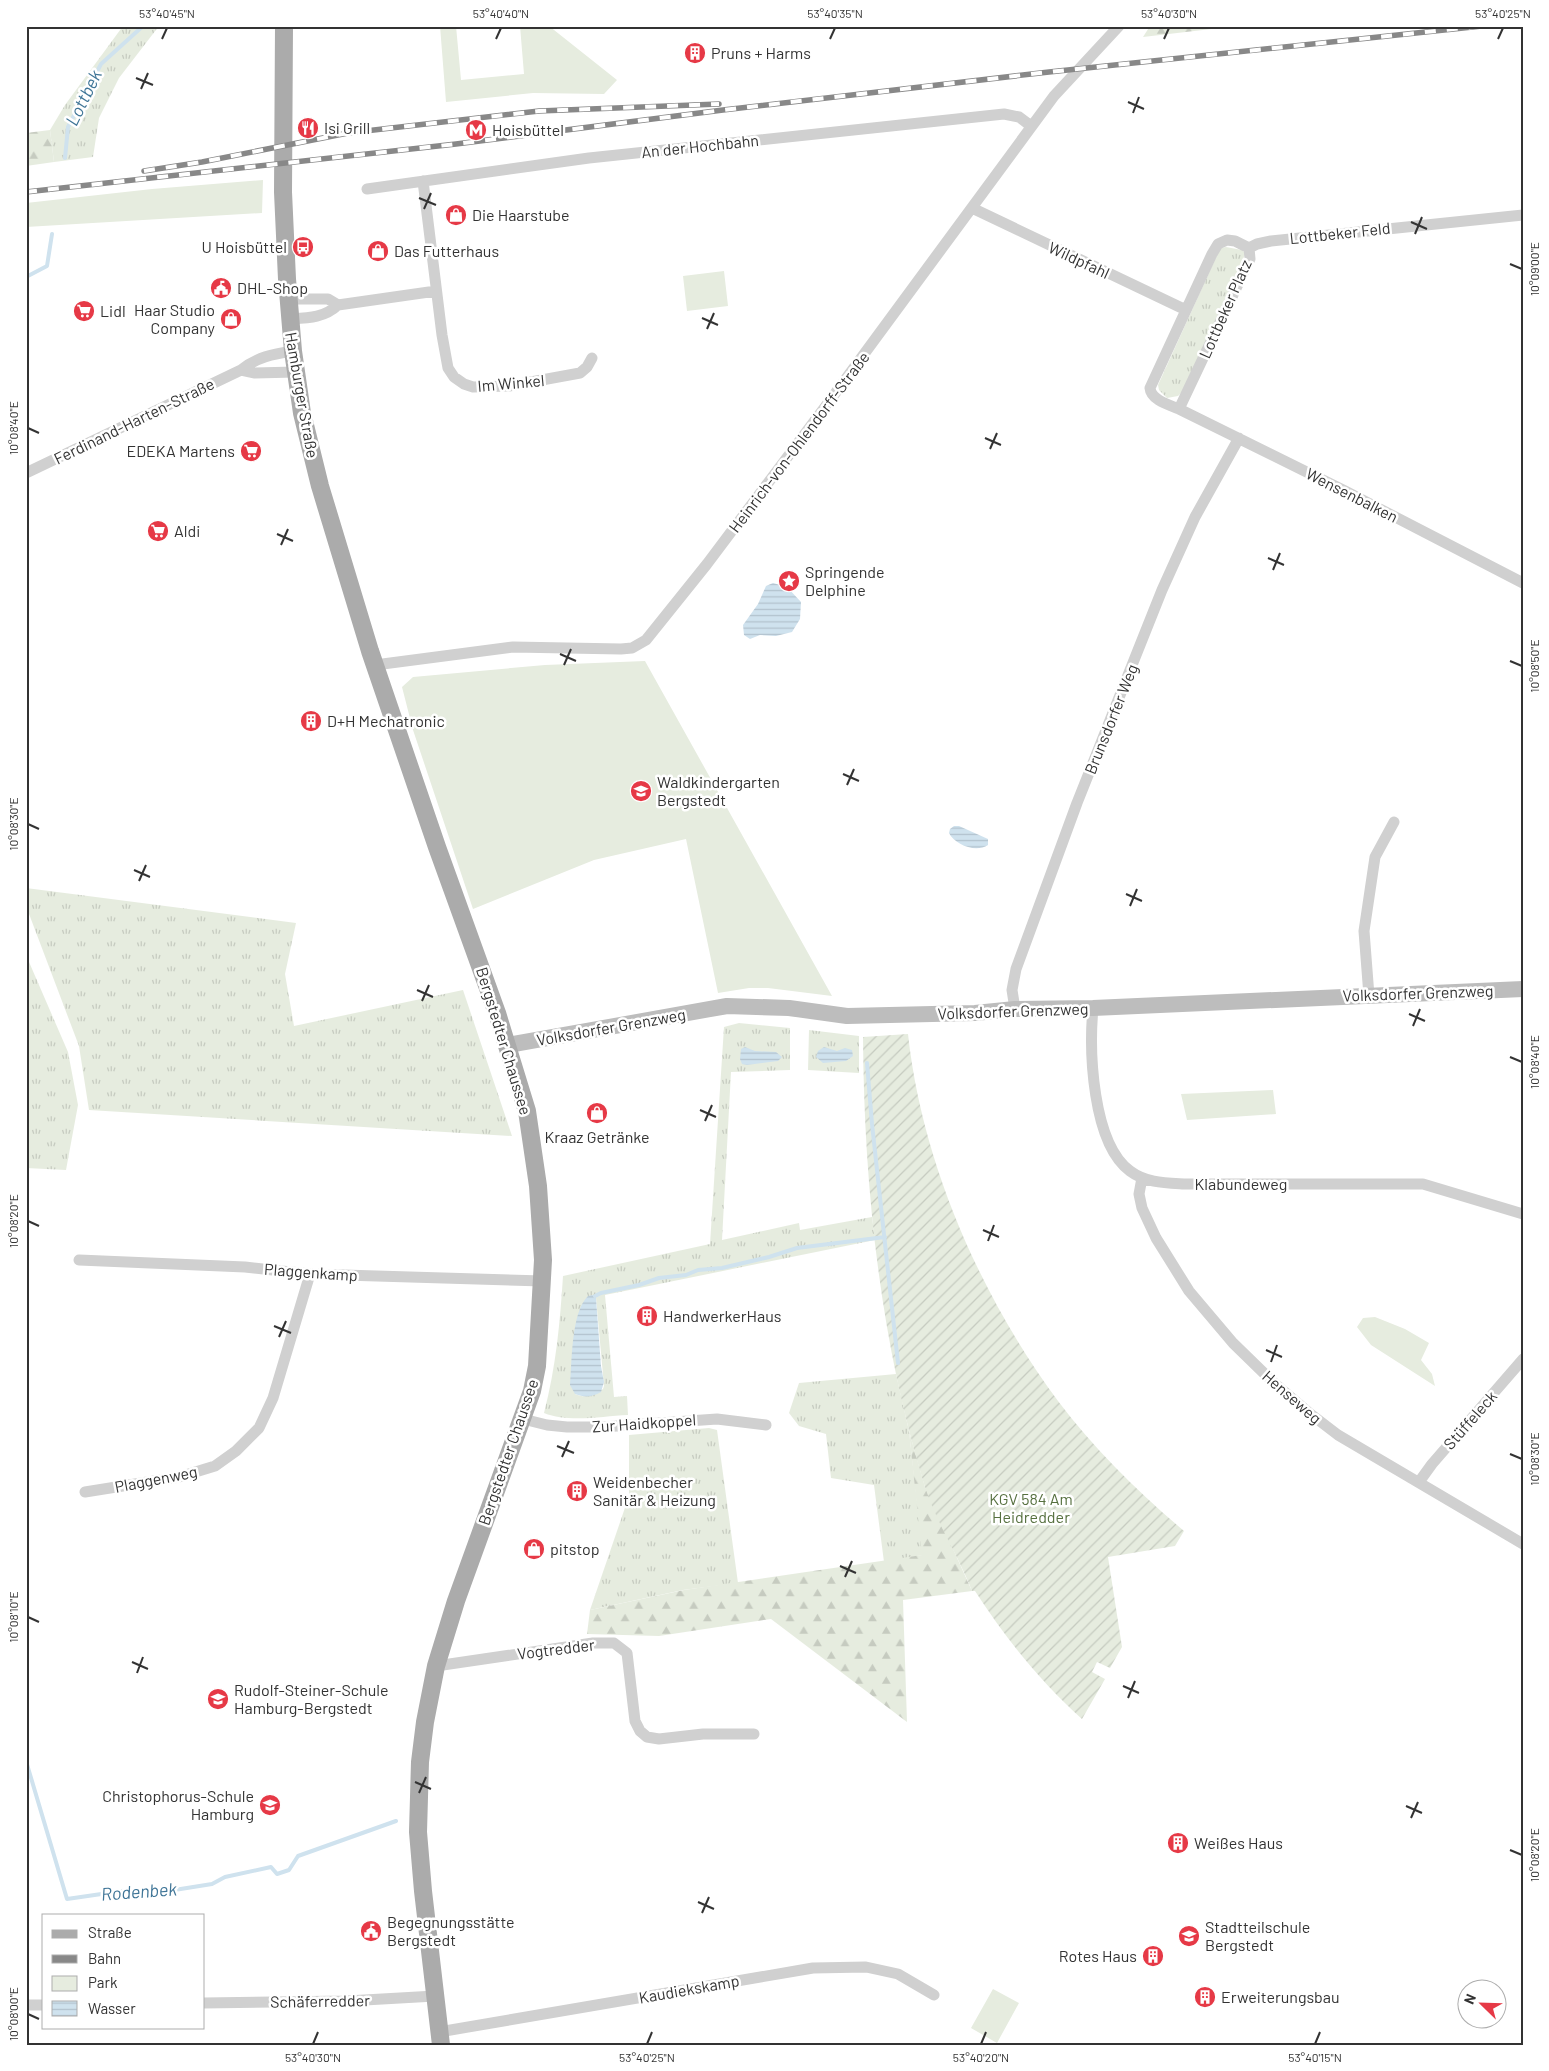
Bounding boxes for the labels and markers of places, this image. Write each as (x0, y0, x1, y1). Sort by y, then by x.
building icon: Pruns + Harms (683, 41, 707, 65)
place label: Pruns + Harms (711, 43, 811, 62)
restaurant icon: Isi Grill (296, 116, 320, 140)
place label: Isi Grill (324, 118, 370, 137)
metro station icon: Hoisbüttel (464, 118, 488, 142)
place label: Hoisbüttel (492, 120, 564, 139)
shop icon: Die Haarstube (444, 203, 468, 227)
place label: Die Haarstube (472, 205, 570, 224)
bus stop icon: U Hoisbüttel (291, 235, 315, 259)
place label: U Hoisbüttel (201, 237, 287, 256)
shop icon: Das Futterhaus (366, 239, 390, 263)
place label: Das Futterhaus (394, 241, 499, 260)
public building icon: DHL-Shop (209, 276, 233, 300)
place label: DHL-Shop (237, 278, 308, 297)
supermarket icon: Lidl (72, 299, 96, 323)
place label: Haar Studio Company (134, 300, 216, 337)
place label: Lidl (100, 301, 126, 320)
shop icon: Haar Studio Company (219, 307, 243, 331)
supermarket icon: EDEKA Martens (239, 439, 263, 463)
place label: EDEKA Martens (127, 441, 235, 460)
supermarket icon: Aldi (146, 519, 170, 543)
place label: Aldi (174, 521, 200, 540)
place label: Springende Delphine (805, 562, 885, 599)
place icon: Springende Delphine (777, 569, 801, 593)
building icon: D+H Mechatronic (299, 709, 323, 733)
place label: D+H Mechatronic (327, 711, 445, 730)
place label: Waldkindergarten Bergstedt (657, 772, 780, 809)
school or university icon: Waldkindergarten Bergstedt (629, 779, 653, 803)
shop icon: Kraaz Getränke (585, 1101, 609, 1125)
place label: Kraaz Getränke (544, 1127, 650, 1146)
building icon: HandwerkerHaus (635, 1304, 659, 1328)
place label: HandwerkerHaus (663, 1306, 781, 1325)
place label: Weidenbecher Sanitär & Heizung (593, 1472, 716, 1509)
building icon: Weidenbecher Sanitär & Heizung (565, 1479, 589, 1503)
shop icon: pitstop (522, 1537, 546, 1561)
place label: pitstop (550, 1539, 600, 1558)
place label: Rudolf-Steiner-Schule Hamburg-Bergstedt (234, 1680, 388, 1717)
school or university icon: Rudolf-Steiner-Schule Hamburg-Bergstedt (206, 1687, 230, 1711)
place label: Christophorus-Schule Hamburg (102, 1786, 254, 1823)
school or university icon: Christophorus-Schule Hamburg (258, 1793, 282, 1817)
building icon: Weißes Haus (1166, 1831, 1190, 1855)
place label: Weißes Haus (1194, 1833, 1283, 1852)
place label: Begegnungsstätte Bergstedt (387, 1912, 515, 1949)
place label: Stadtteilschule Bergstedt (1205, 1917, 1310, 1954)
public building icon: Begegnungsstätte Bergstedt (359, 1919, 383, 1943)
school or university icon: Stadtteilschule Bergstedt (1177, 1924, 1201, 1948)
building icon: Rotes Haus (1141, 1944, 1165, 1968)
place label: Rotes Haus (1059, 1946, 1137, 1965)
building icon: Erweiterungsbau (1193, 1985, 1217, 2009)
place label: Erweiterungsbau (1221, 1987, 1340, 2006)

